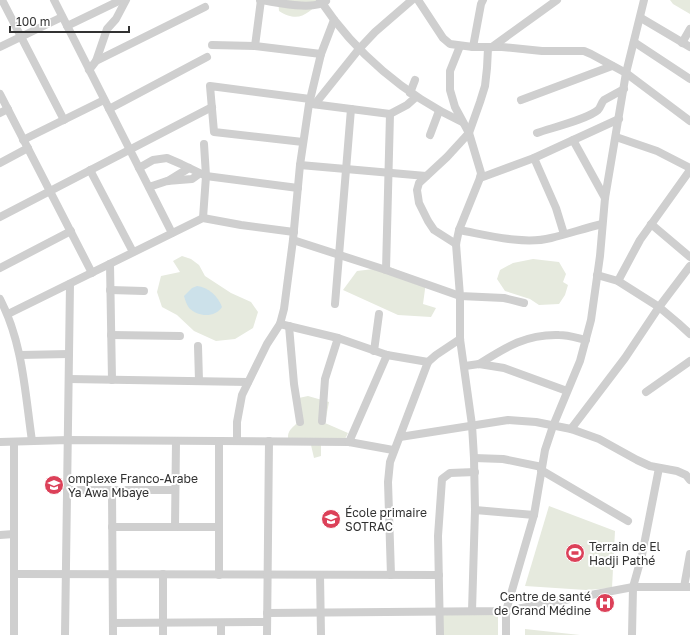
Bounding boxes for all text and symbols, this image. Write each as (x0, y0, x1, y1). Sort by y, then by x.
scale bar (10, 8, 129, 34)
text: 100 m (16, 14, 50, 29)
place label: omplexe Franco-Arabe Ya Awa Mbaye (68, 471, 198, 500)
school or university icon: omplexe Franco-Arabe Ya Awa Mbaye (43, 474, 65, 496)
place label: École primaire SOTRAC (345, 505, 427, 534)
school or university icon: École primaire SOTRAC (320, 508, 342, 530)
place label: Terrain de El Hadji Pathé (589, 539, 661, 568)
sports icon: Terrain de El Hadji Pathé (564, 542, 586, 564)
place label: Centre de santé de Grand Médine (494, 589, 591, 618)
hospital icon: Centre de santé de Grand Médine (594, 592, 616, 614)

